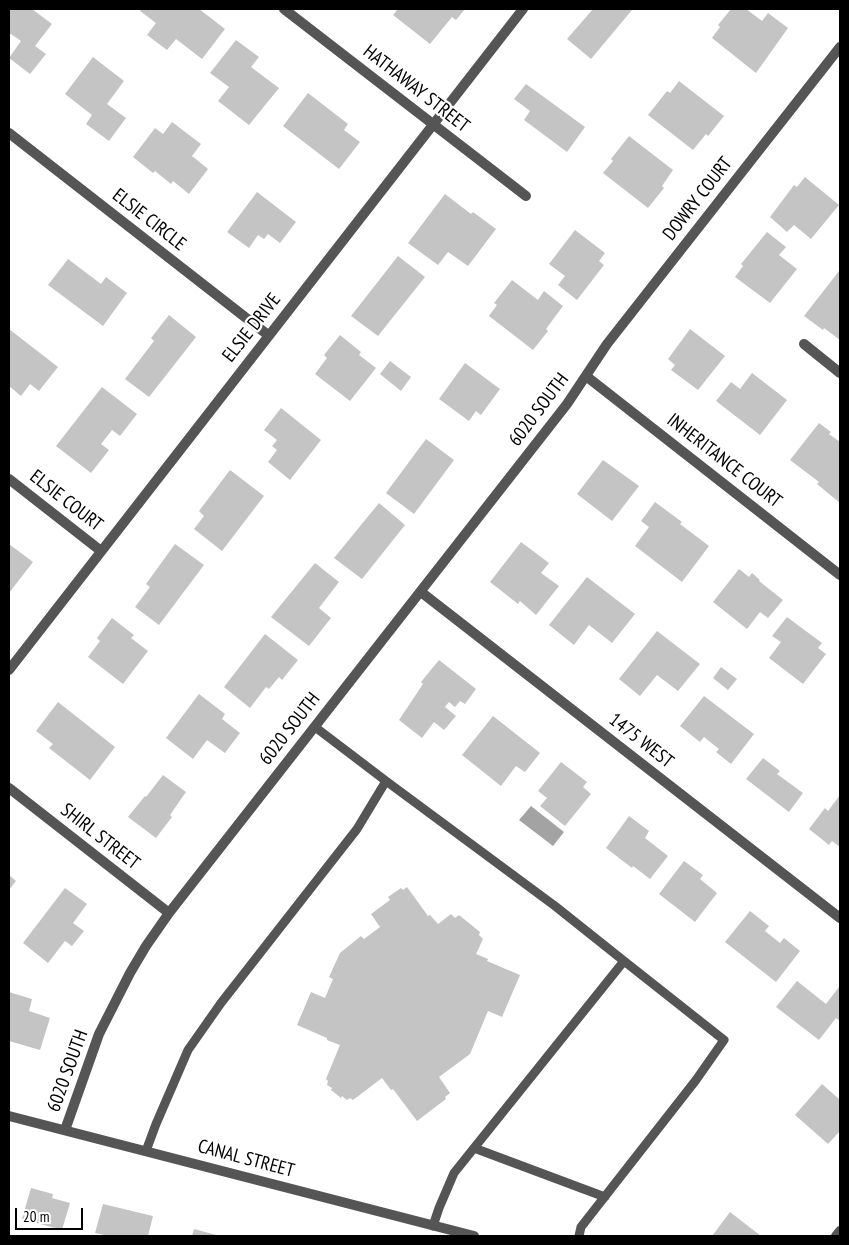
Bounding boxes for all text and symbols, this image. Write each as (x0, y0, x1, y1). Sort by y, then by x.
street label: HATHAWAY STREET (358, 40, 474, 138)
street label: DOWRY COURT (659, 153, 737, 245)
street label: ELSIE CIRCLE (108, 184, 190, 256)
street label: ELSIE DRIVE (218, 289, 286, 367)
street label: 6020 SOUTH (504, 369, 574, 451)
street label: INHERITANCE COURT (662, 409, 786, 513)
street label: ELSIE COURT (25, 466, 107, 536)
street label: 6020 SOUTH (255, 688, 325, 770)
street label: 1475 WEST (604, 709, 678, 773)
street label: SHIRL STREET (56, 799, 144, 875)
street label: 6020 SOUTH (43, 1027, 93, 1115)
street label: CANAL STREET (195, 1135, 297, 1183)
scale bar (18, 1198, 85, 1230)
text: 20 m (23, 1207, 49, 1226)

